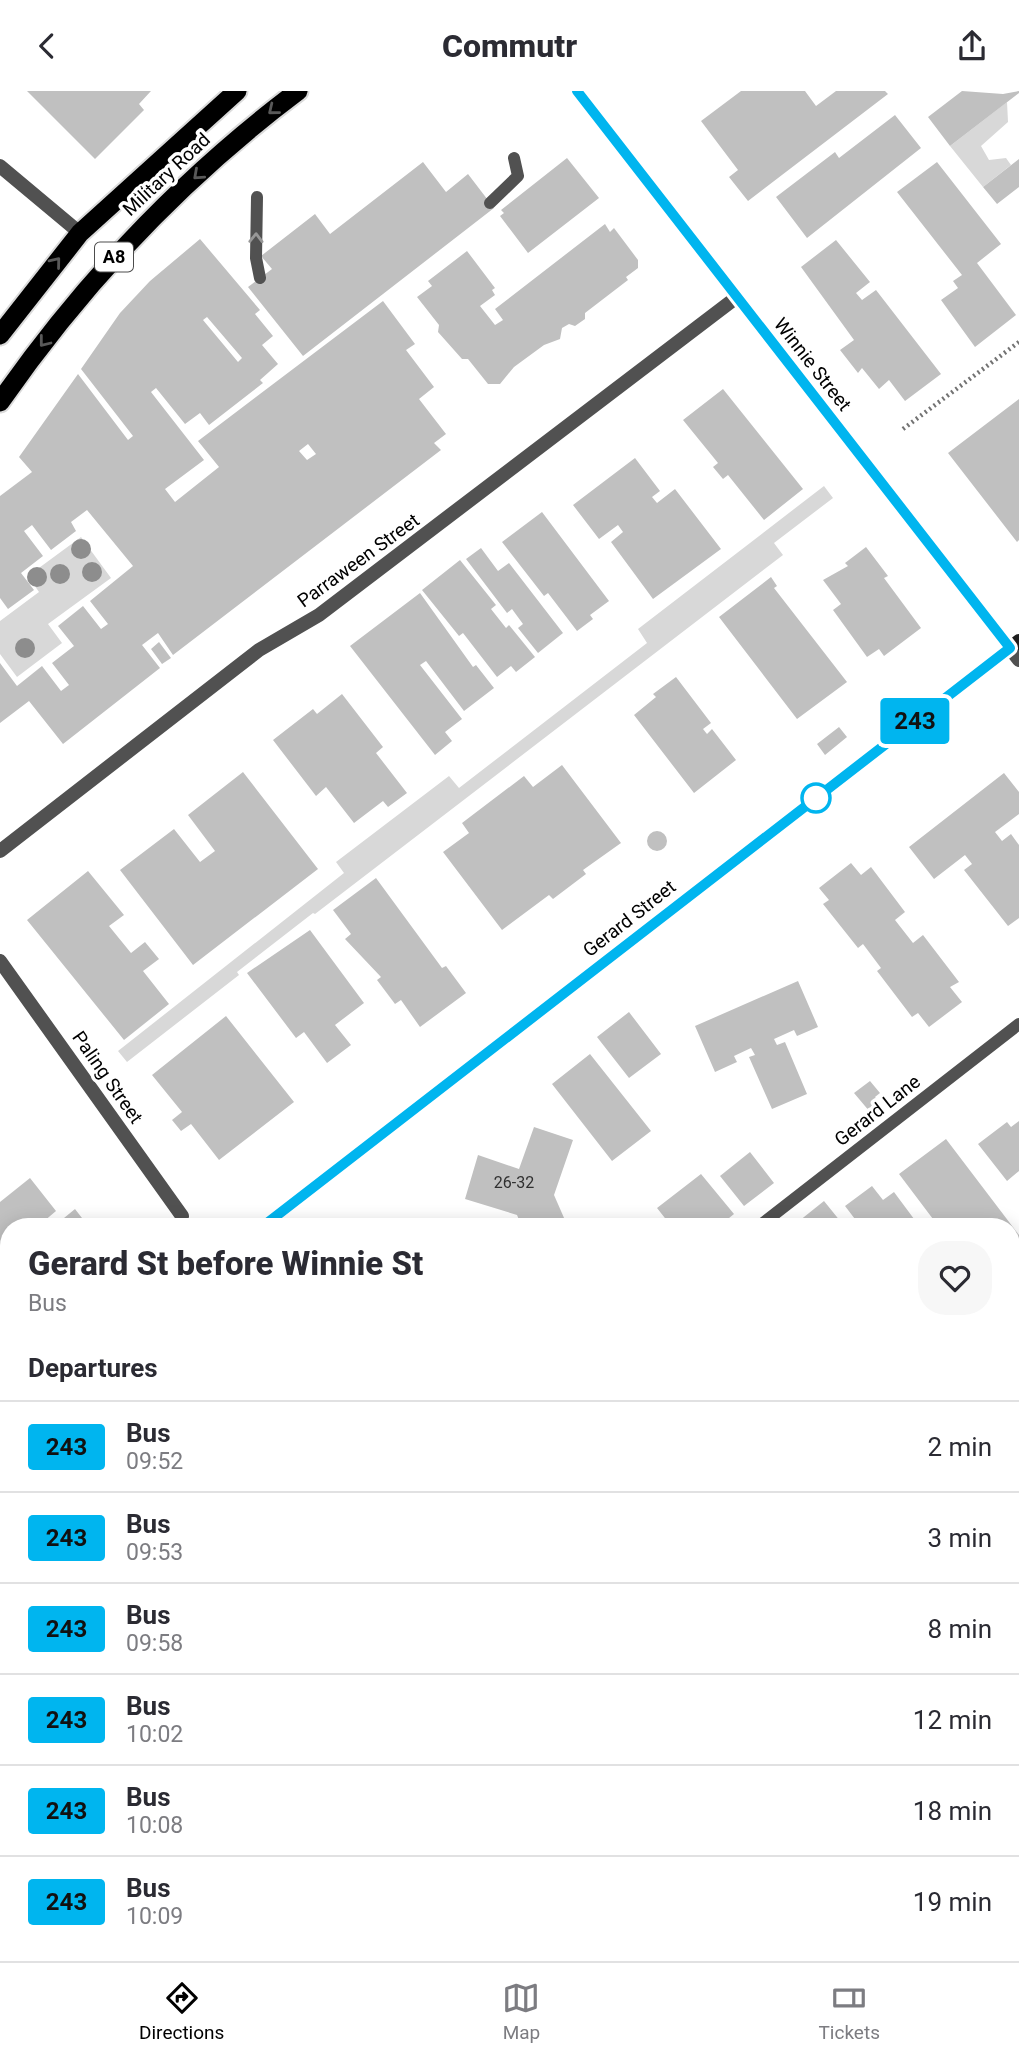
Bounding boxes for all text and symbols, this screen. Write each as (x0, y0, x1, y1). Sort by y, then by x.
icon: back (28, 27, 66, 65)
text: Commutr (442, 27, 577, 65)
icon: share (953, 27, 991, 65)
one-way arrow (269, 102, 282, 114)
street label: Military Road (118, 128, 215, 221)
one-way arrow (193, 167, 206, 180)
one-way arrow (248, 232, 264, 243)
road number: A8 (95, 243, 133, 272)
one-way arrow (48, 257, 61, 269)
street label: Winnie Street (769, 313, 856, 416)
one-way arrow (39, 335, 52, 347)
street label: Parraween Street (293, 509, 424, 612)
line badge: 243 (875, 698, 955, 744)
text: 243 (894, 707, 936, 735)
unlabelled marker (801, 783, 831, 813)
street label: Gerard Street (578, 875, 680, 962)
street label: Paling Street (67, 1027, 148, 1128)
street label: Gerard Lane (830, 1070, 925, 1151)
house number: 26-32 (494, 1173, 534, 1192)
button: heart (918, 1241, 992, 1315)
text: Gerard St before Winnie St (28, 1244, 423, 1283)
text: Bus (28, 1290, 67, 1317)
text: Departures (28, 1353, 158, 1383)
text: Bus (126, 1418, 171, 1448)
text: 2 min (927, 1432, 992, 1462)
text: 243 (46, 1433, 87, 1461)
text: 09:52 (126, 1448, 183, 1475)
text: Bus (126, 1509, 171, 1539)
text: 3 min (927, 1523, 992, 1553)
text: 243 (46, 1524, 87, 1552)
text: 09:53 (126, 1539, 183, 1566)
text: Bus (126, 1600, 171, 1630)
text: 8 min (927, 1614, 992, 1644)
text: 243 (46, 1615, 87, 1643)
text: 09:58 (126, 1630, 183, 1657)
text: Bus (126, 1691, 171, 1721)
text: 12 min (913, 1705, 992, 1735)
text: 243 (46, 1706, 87, 1734)
text: 10:02 (126, 1721, 183, 1748)
text: Bus (126, 1782, 171, 1812)
text: 18 min (913, 1796, 992, 1826)
text: 243 (46, 1797, 87, 1825)
text: 10:08 (126, 1812, 183, 1839)
text: Bus (126, 1873, 171, 1903)
text: 19 min (913, 1887, 992, 1917)
text: 243 (46, 1888, 87, 1916)
text: 10:09 (126, 1903, 183, 1930)
tab: Directions (139, 1979, 224, 2044)
tab: Map (502, 1979, 540, 2044)
tab: Tickets (819, 1979, 880, 2044)

